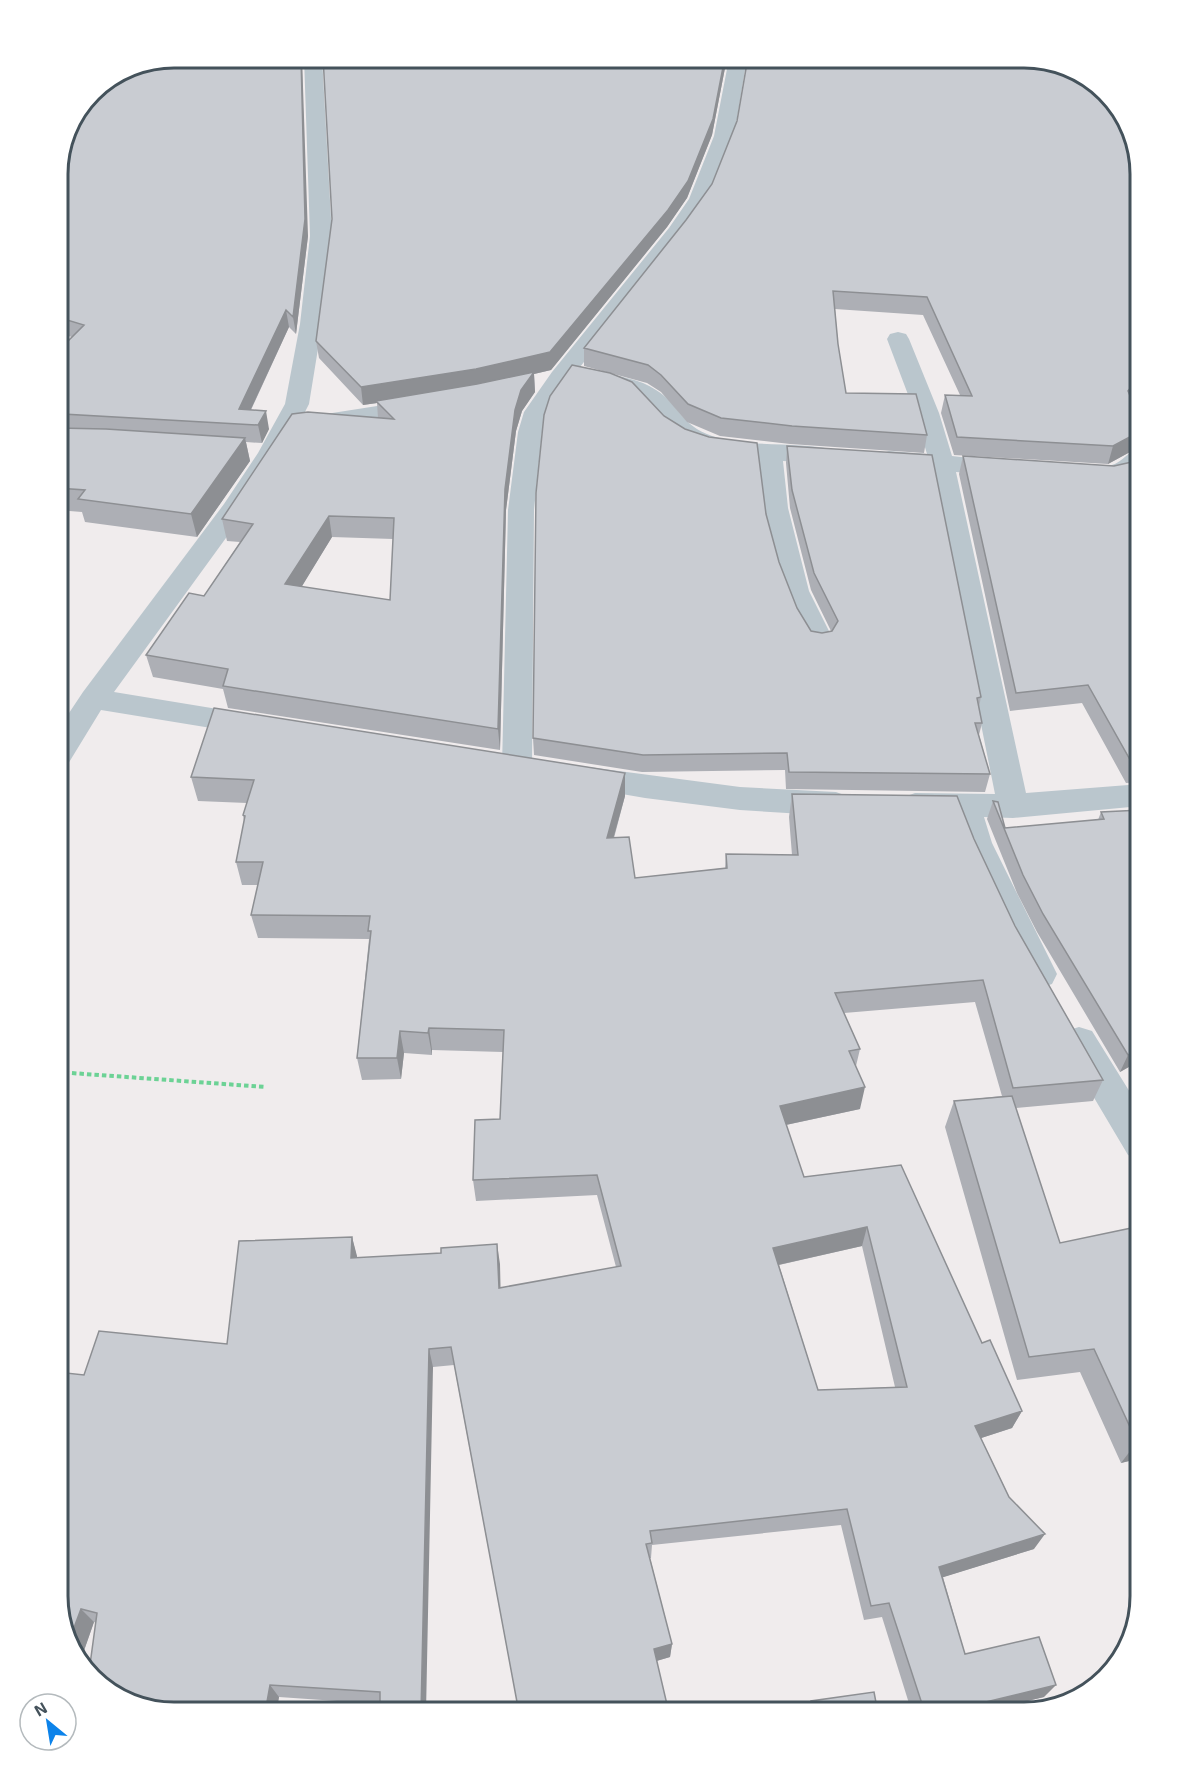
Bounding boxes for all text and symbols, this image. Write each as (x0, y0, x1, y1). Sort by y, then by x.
north arrow (18, 1692, 78, 1752)
text: N (30, 1697, 50, 1720)

